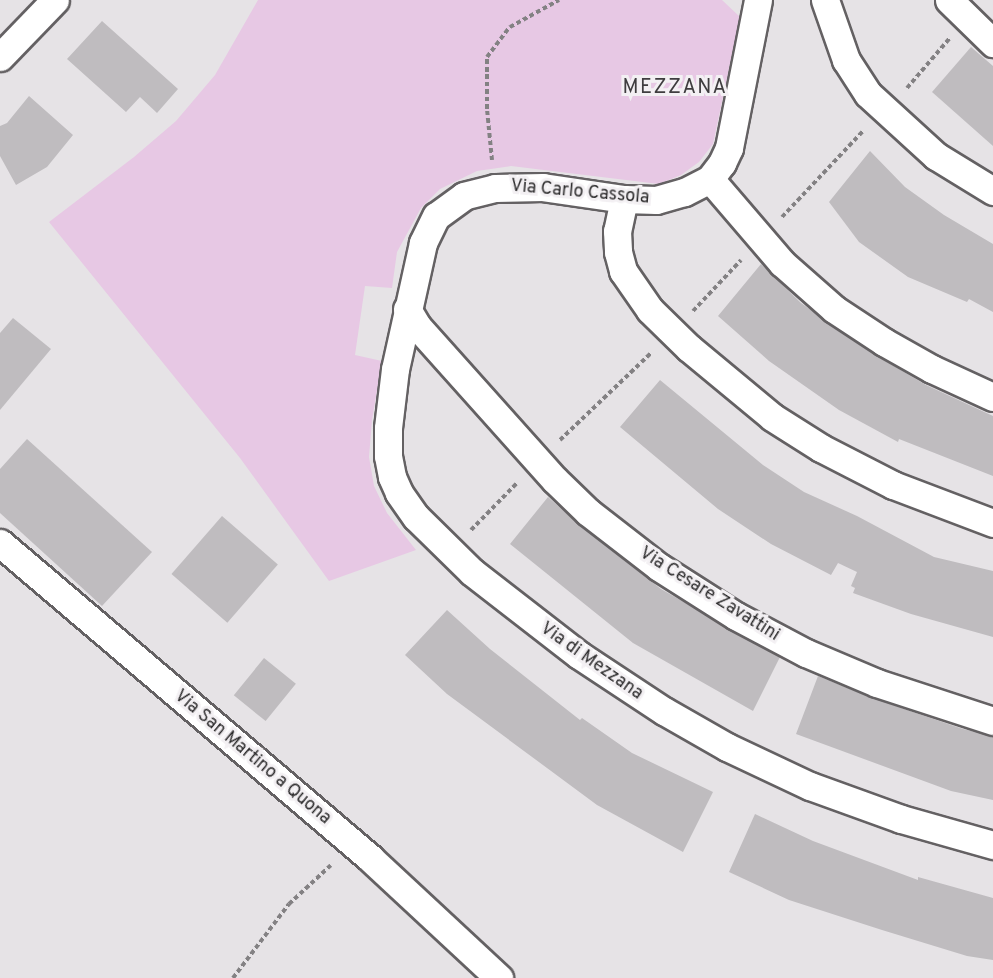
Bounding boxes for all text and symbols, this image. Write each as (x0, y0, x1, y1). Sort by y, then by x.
district label: MEZZANA (623, 76, 727, 100)
street label: Via Carlo Cassola (510, 176, 650, 210)
street label: Via Cesare Zavattini (635, 543, 783, 647)
street label: Via di Mezzana (535, 619, 647, 705)
street label: Via San Martino a Quona (169, 686, 335, 830)

